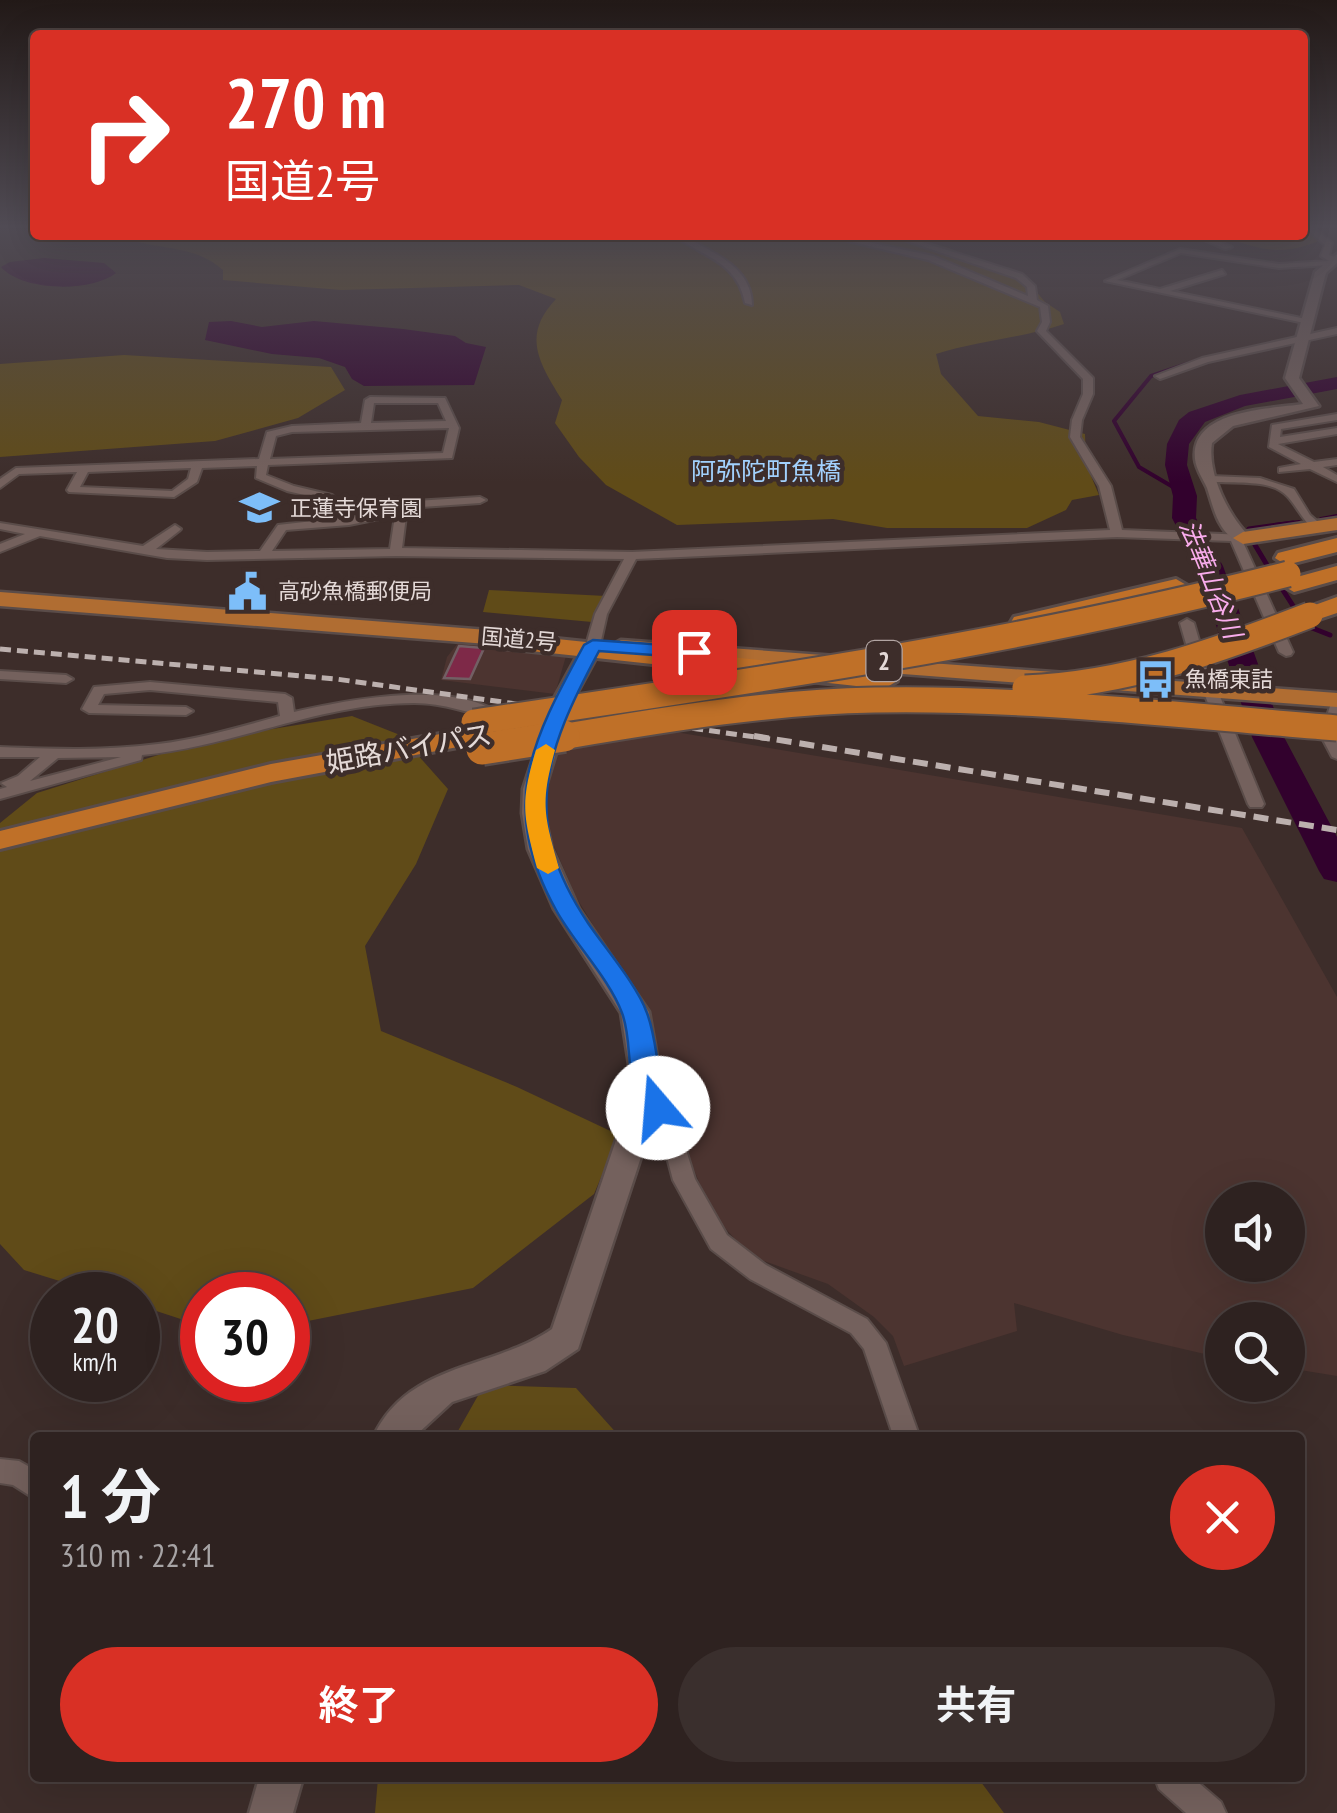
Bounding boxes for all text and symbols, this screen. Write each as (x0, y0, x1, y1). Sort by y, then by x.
text: 270 m (225, 57, 386, 147)
icon: right (60, 70, 190, 200)
text: 国道2号 (225, 151, 380, 209)
district label: 阿弥陀町魚橋 (691, 455, 841, 487)
school or university icon: 正蓮寺保育園 (239, 487, 281, 529)
place label: 正蓮寺保育園 (290, 494, 422, 522)
water label: 法華山谷川 (1173, 515, 1250, 646)
public building icon: 高砂魚橋郵便局 (227, 570, 269, 612)
place label: 高砂魚橋郵便局 (278, 577, 432, 605)
pin (652, 610, 737, 695)
street label: 国道2号 (480, 622, 558, 656)
icon: arrive (667, 625, 722, 680)
road number: 2 (866, 641, 902, 681)
bus stop icon: 魚橋東詰 (1134, 658, 1176, 700)
place label: 魚橋東詰 (1185, 665, 1273, 693)
street label: 姫路バイパス (323, 715, 495, 780)
position arrow (606, 1056, 710, 1160)
map controls (1205, 1182, 1305, 1402)
button: sound (1205, 1182, 1305, 1282)
speed limit sign: 30 (180, 1272, 310, 1402)
text: 20 (71, 1292, 119, 1357)
button: search (1205, 1302, 1305, 1402)
text: km/h (73, 1346, 117, 1378)
text: 1 分 (60, 1457, 161, 1535)
button: close (1170, 1465, 1275, 1570)
text: 310 m · 22:41 (60, 1534, 215, 1576)
button: 終了 (60, 1647, 658, 1762)
button: 共有 (678, 1647, 1275, 1762)

